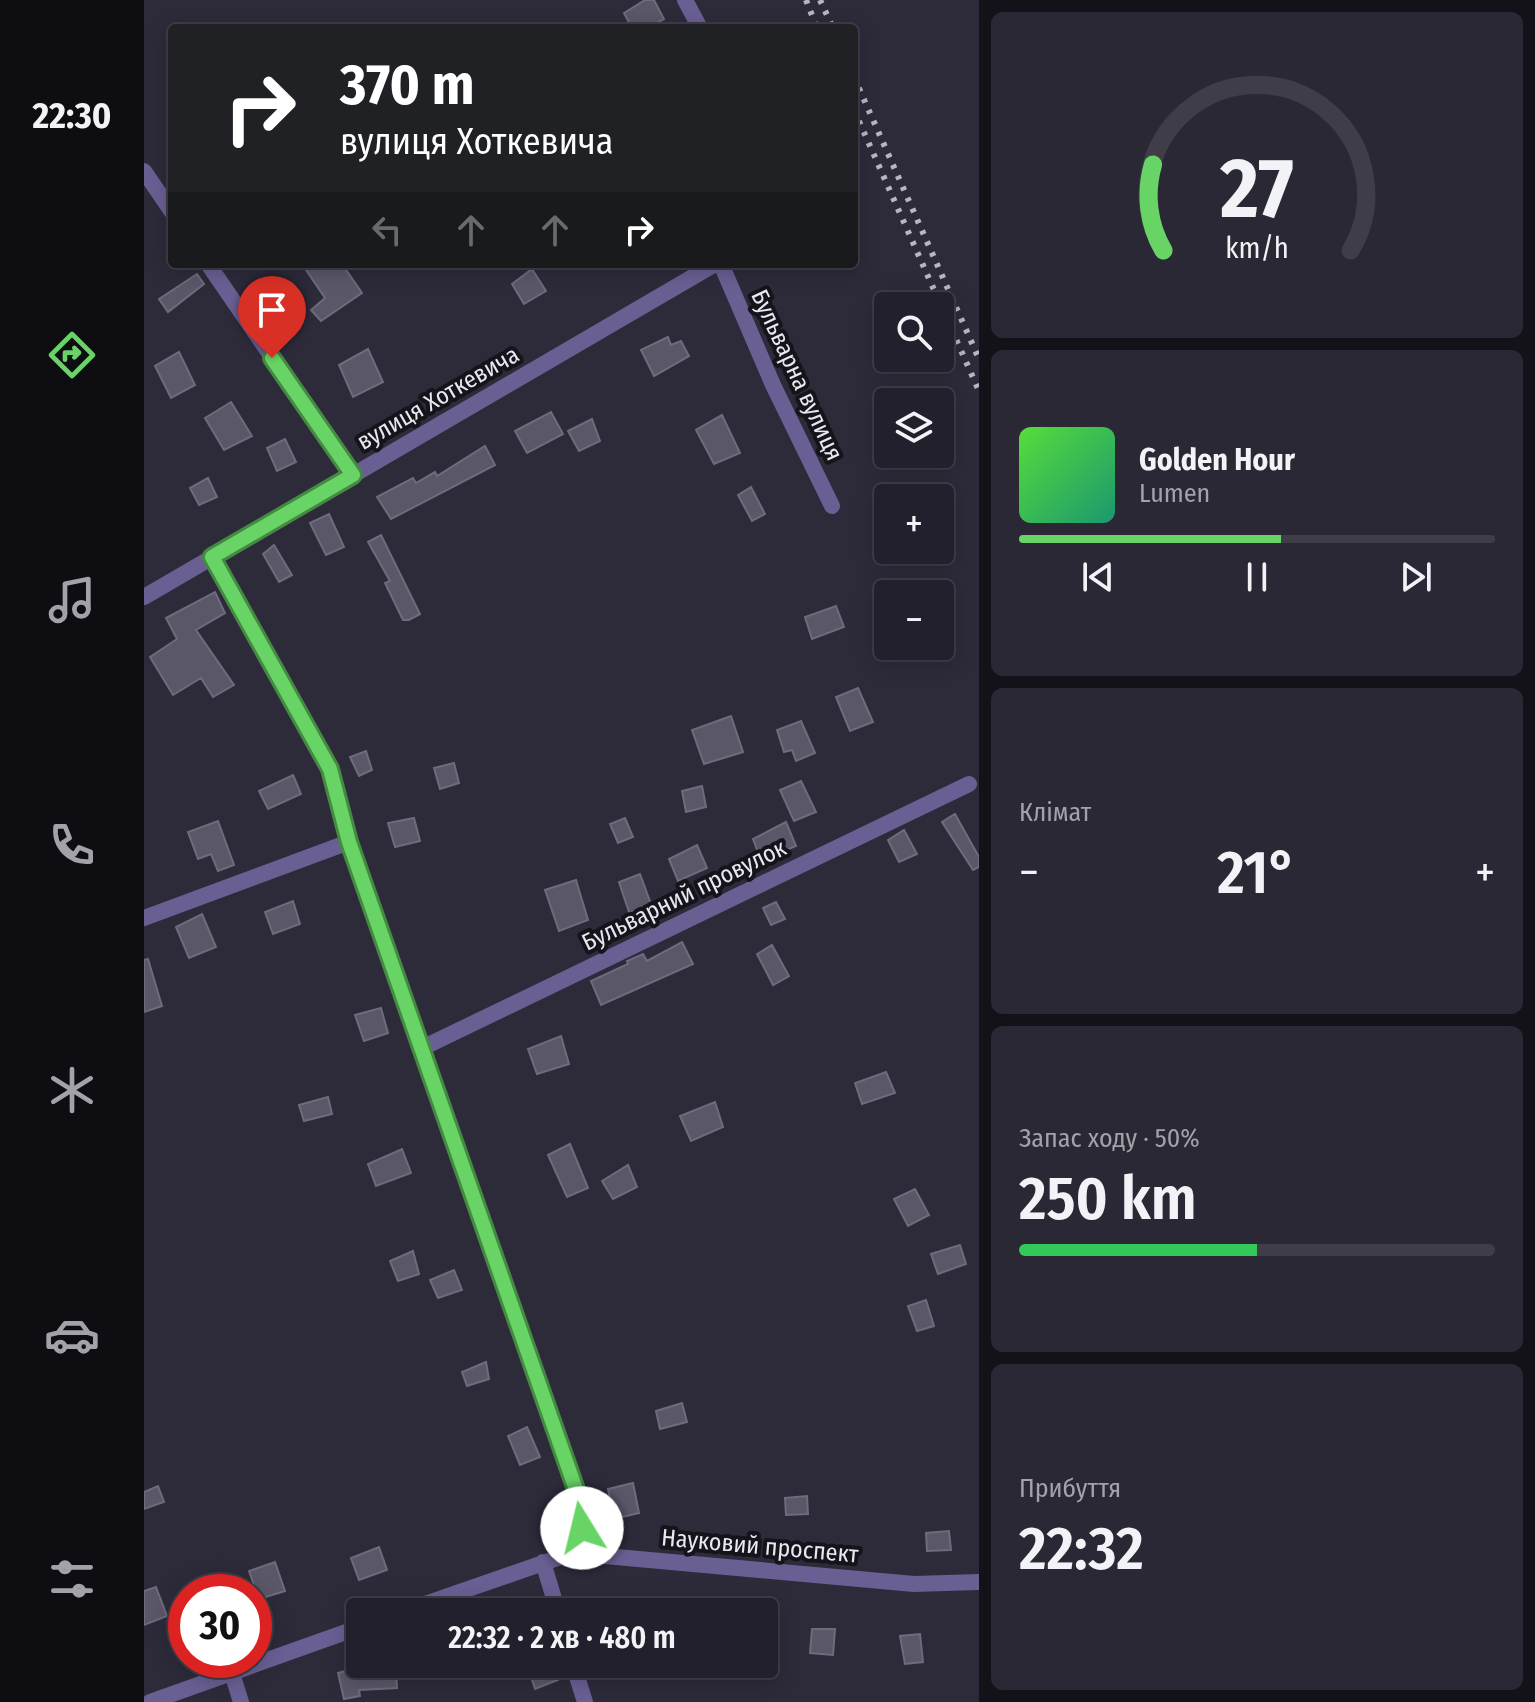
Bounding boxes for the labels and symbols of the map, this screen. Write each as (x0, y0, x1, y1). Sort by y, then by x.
pin (238, 276, 306, 358)
street label: Бульварна вулиця (745, 285, 849, 465)
street label: вулиця Хоткевича (352, 340, 524, 456)
street label: Бульварний провулок (577, 833, 791, 957)
position arrow (540, 1486, 624, 1570)
street label: Науковий проспект (660, 1523, 860, 1569)
speed limit sign: 30 (168, 1574, 272, 1678)

